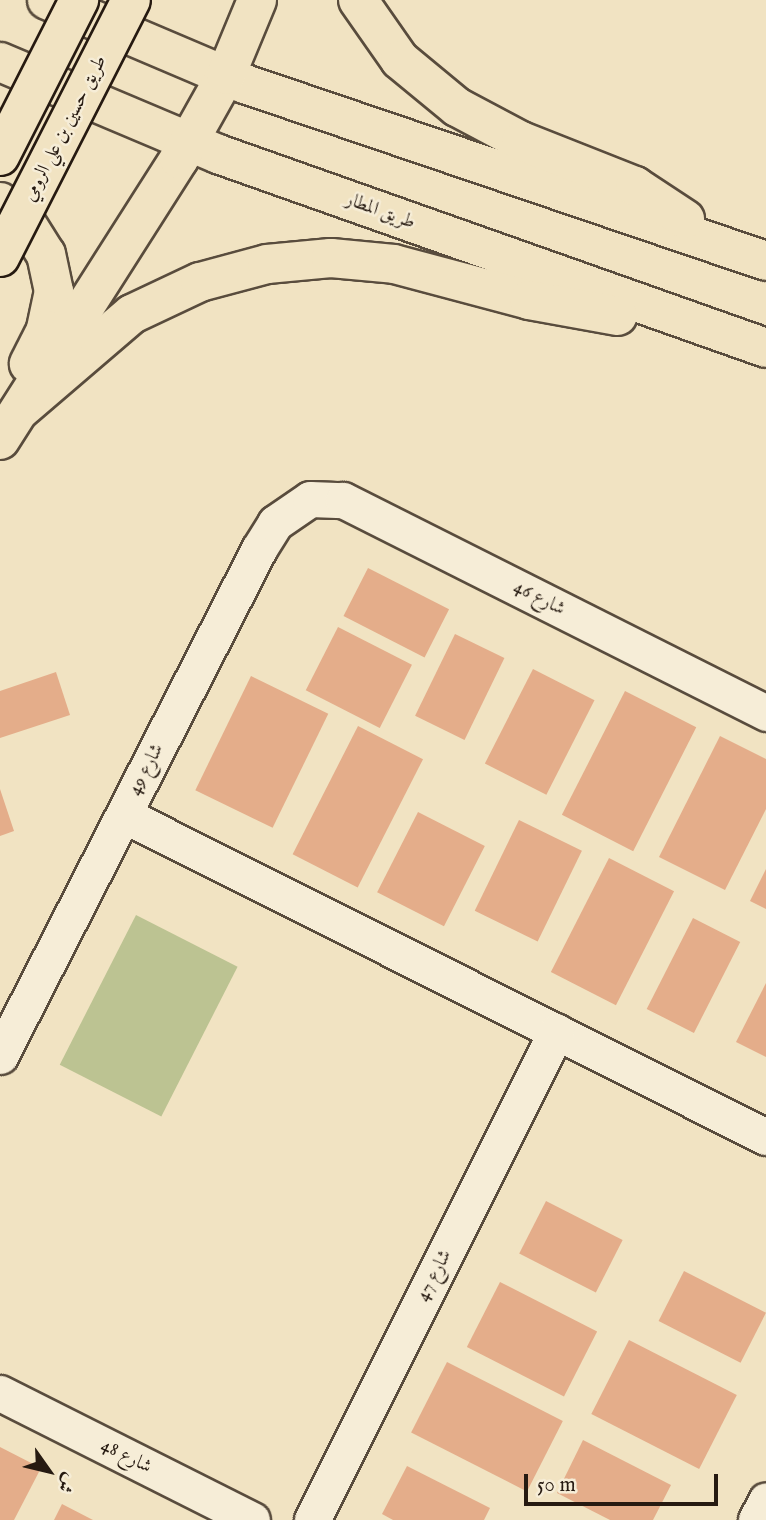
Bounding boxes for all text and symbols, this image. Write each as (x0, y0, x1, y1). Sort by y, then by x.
street label: طريق حسين بن علي الرومي (19, 52, 113, 206)
street label: طريق المطار (342, 189, 418, 235)
street label: شارع 46 (510, 576, 568, 622)
street label: شارع 49 (124, 740, 170, 800)
street label: شارع 47 (412, 1246, 458, 1306)
street label: شارع 48 (97, 1435, 155, 1479)
north arrow (14, 1436, 84, 1506)
scale bar (528, 1460, 722, 1504)
text: ش (51, 1468, 82, 1497)
text: 50 m (537, 1472, 576, 1499)

